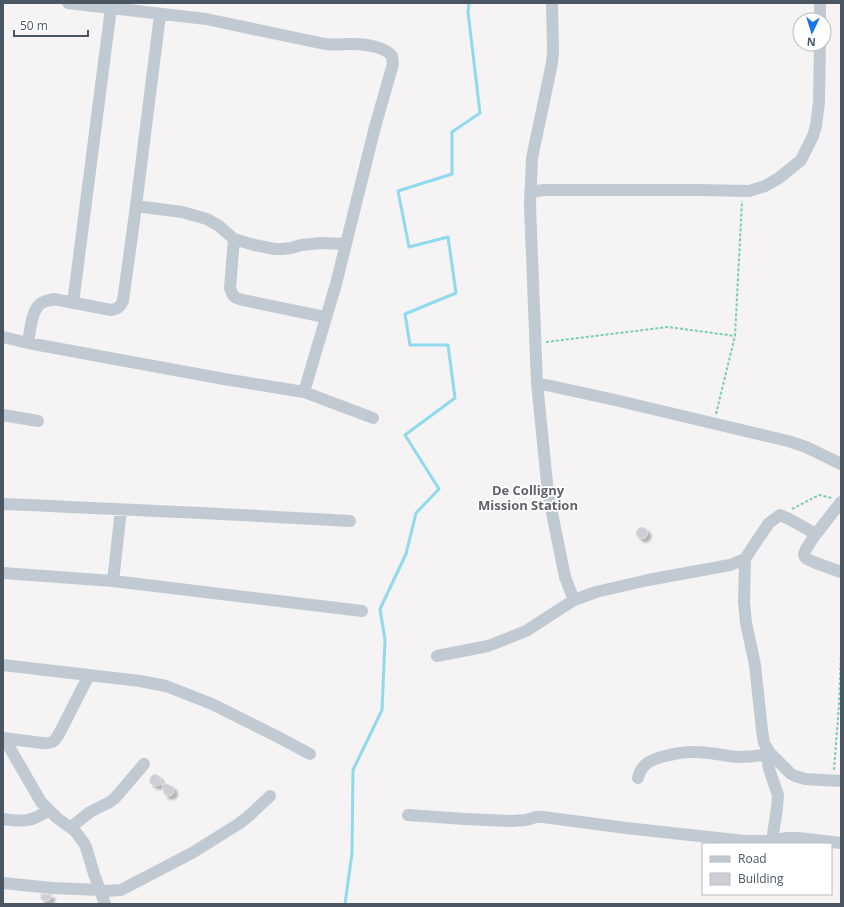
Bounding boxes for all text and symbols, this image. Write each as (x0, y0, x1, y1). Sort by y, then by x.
scale bar (14, 12, 88, 38)
north arrow (792, 12, 832, 52)
text: 50 m (20, 17, 48, 34)
text: N (806, 35, 816, 50)
district label: De Colligny Mission Station (478, 481, 578, 514)
legend (702, 843, 832, 895)
text: Road (738, 850, 767, 867)
text: Building (738, 870, 784, 887)

